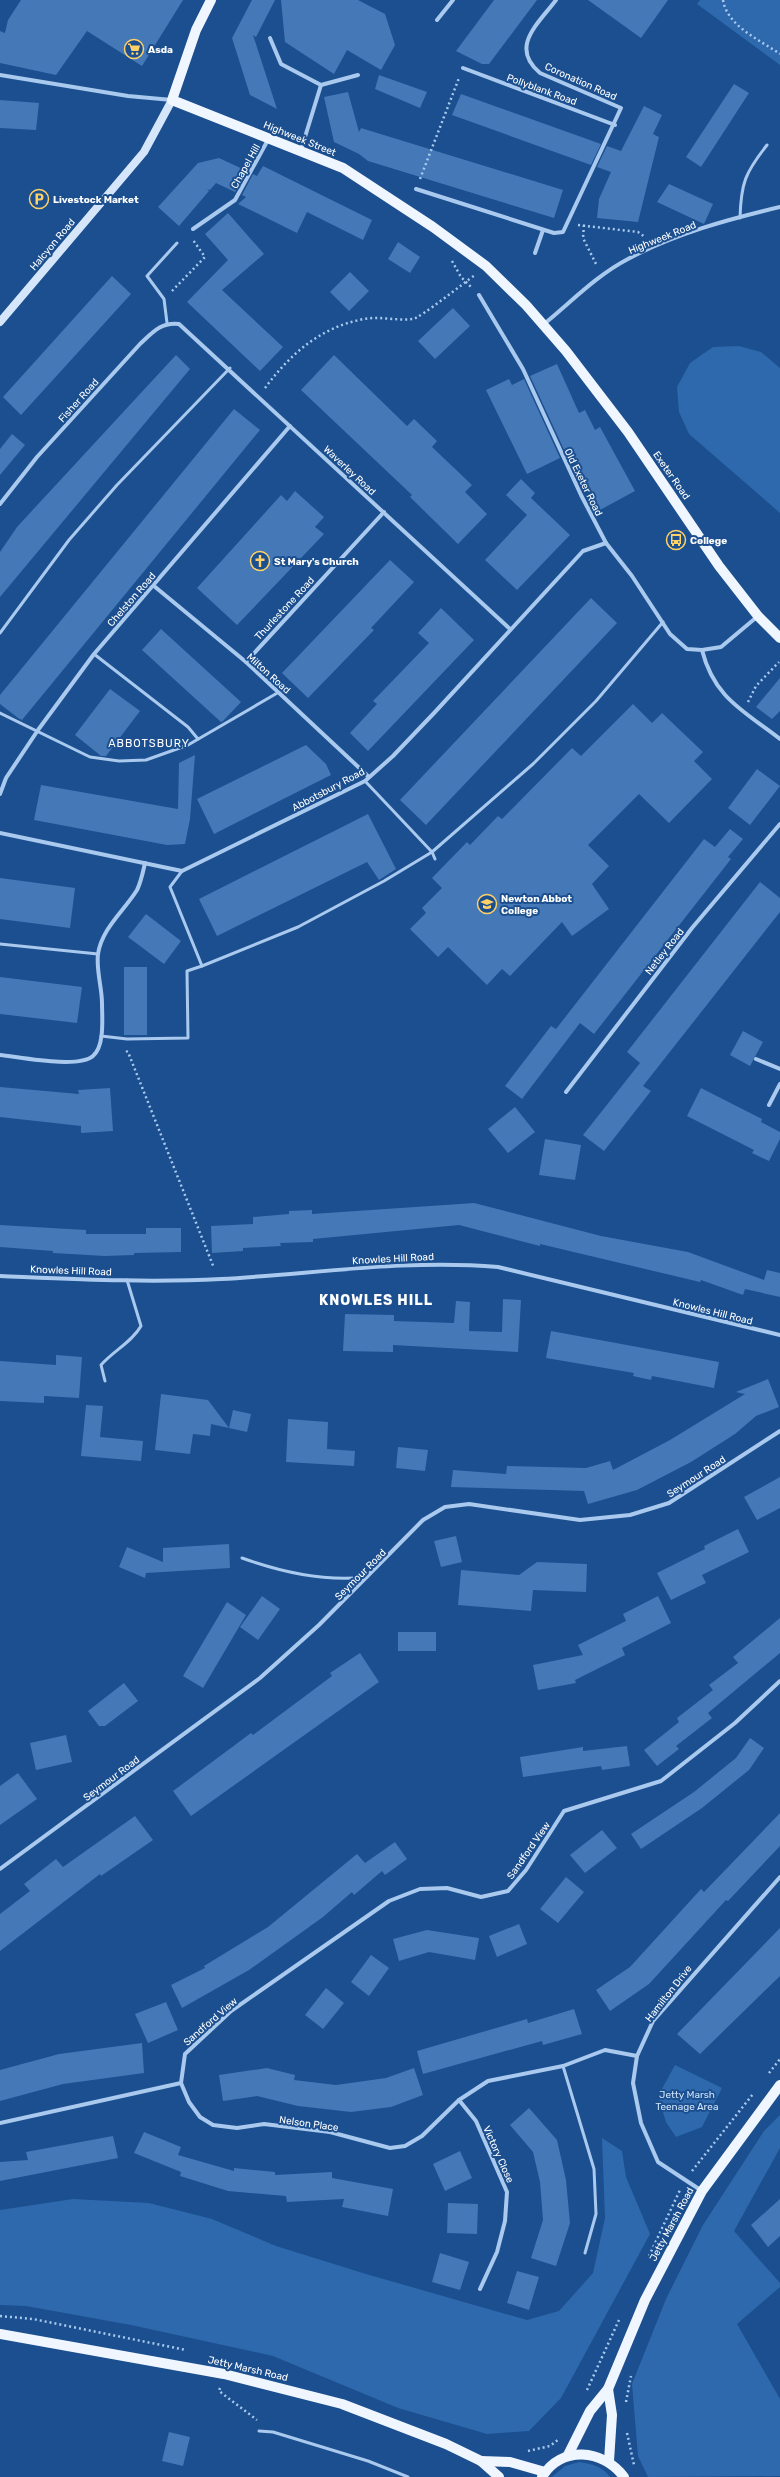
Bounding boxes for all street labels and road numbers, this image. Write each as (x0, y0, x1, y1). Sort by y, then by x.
street label: Coronation Road (543, 61, 619, 103)
street label: Pollyblank Road (505, 72, 578, 108)
street label: Highweek Street (262, 119, 338, 159)
street label: Chapel Hill (229, 142, 263, 191)
street label: Halcyon Road (28, 216, 78, 273)
street label: Highweek Road (627, 219, 698, 257)
street label: Fisher Road (56, 376, 102, 425)
street label: Waverley Road (321, 443, 378, 498)
street label: Old Exeter Road (562, 447, 605, 518)
street label: Exeter Road (650, 449, 692, 502)
street label: Chelston Road (105, 570, 159, 629)
street label: Thurlestone Road (252, 575, 317, 643)
street label: Milton Road (244, 651, 293, 697)
street label: Abbotsbury Road (290, 766, 367, 814)
street label: Netley Road (643, 926, 687, 977)
street label: Knowles Hill Road (352, 1251, 434, 1267)
street label: Knowles Hill Road (30, 1264, 112, 1278)
street label: Knowles Hill Road (672, 1296, 754, 1328)
street label: Seymour Road (665, 1453, 728, 1500)
street label: Seymour Road (333, 1547, 389, 1603)
street label: Seymour Road (81, 1754, 142, 1804)
street label: Sandford View (505, 1819, 553, 1882)
street label: Hamilton Drive (643, 1963, 695, 2024)
street label: Sandford View (181, 1995, 240, 2048)
street label: Nelson Place (278, 2114, 340, 2134)
street label: Victory Close (480, 2124, 516, 2185)
street label: Jetty Marsh Road (647, 2185, 696, 2264)
street label: Jetty Marsh Road (206, 2354, 289, 2384)

